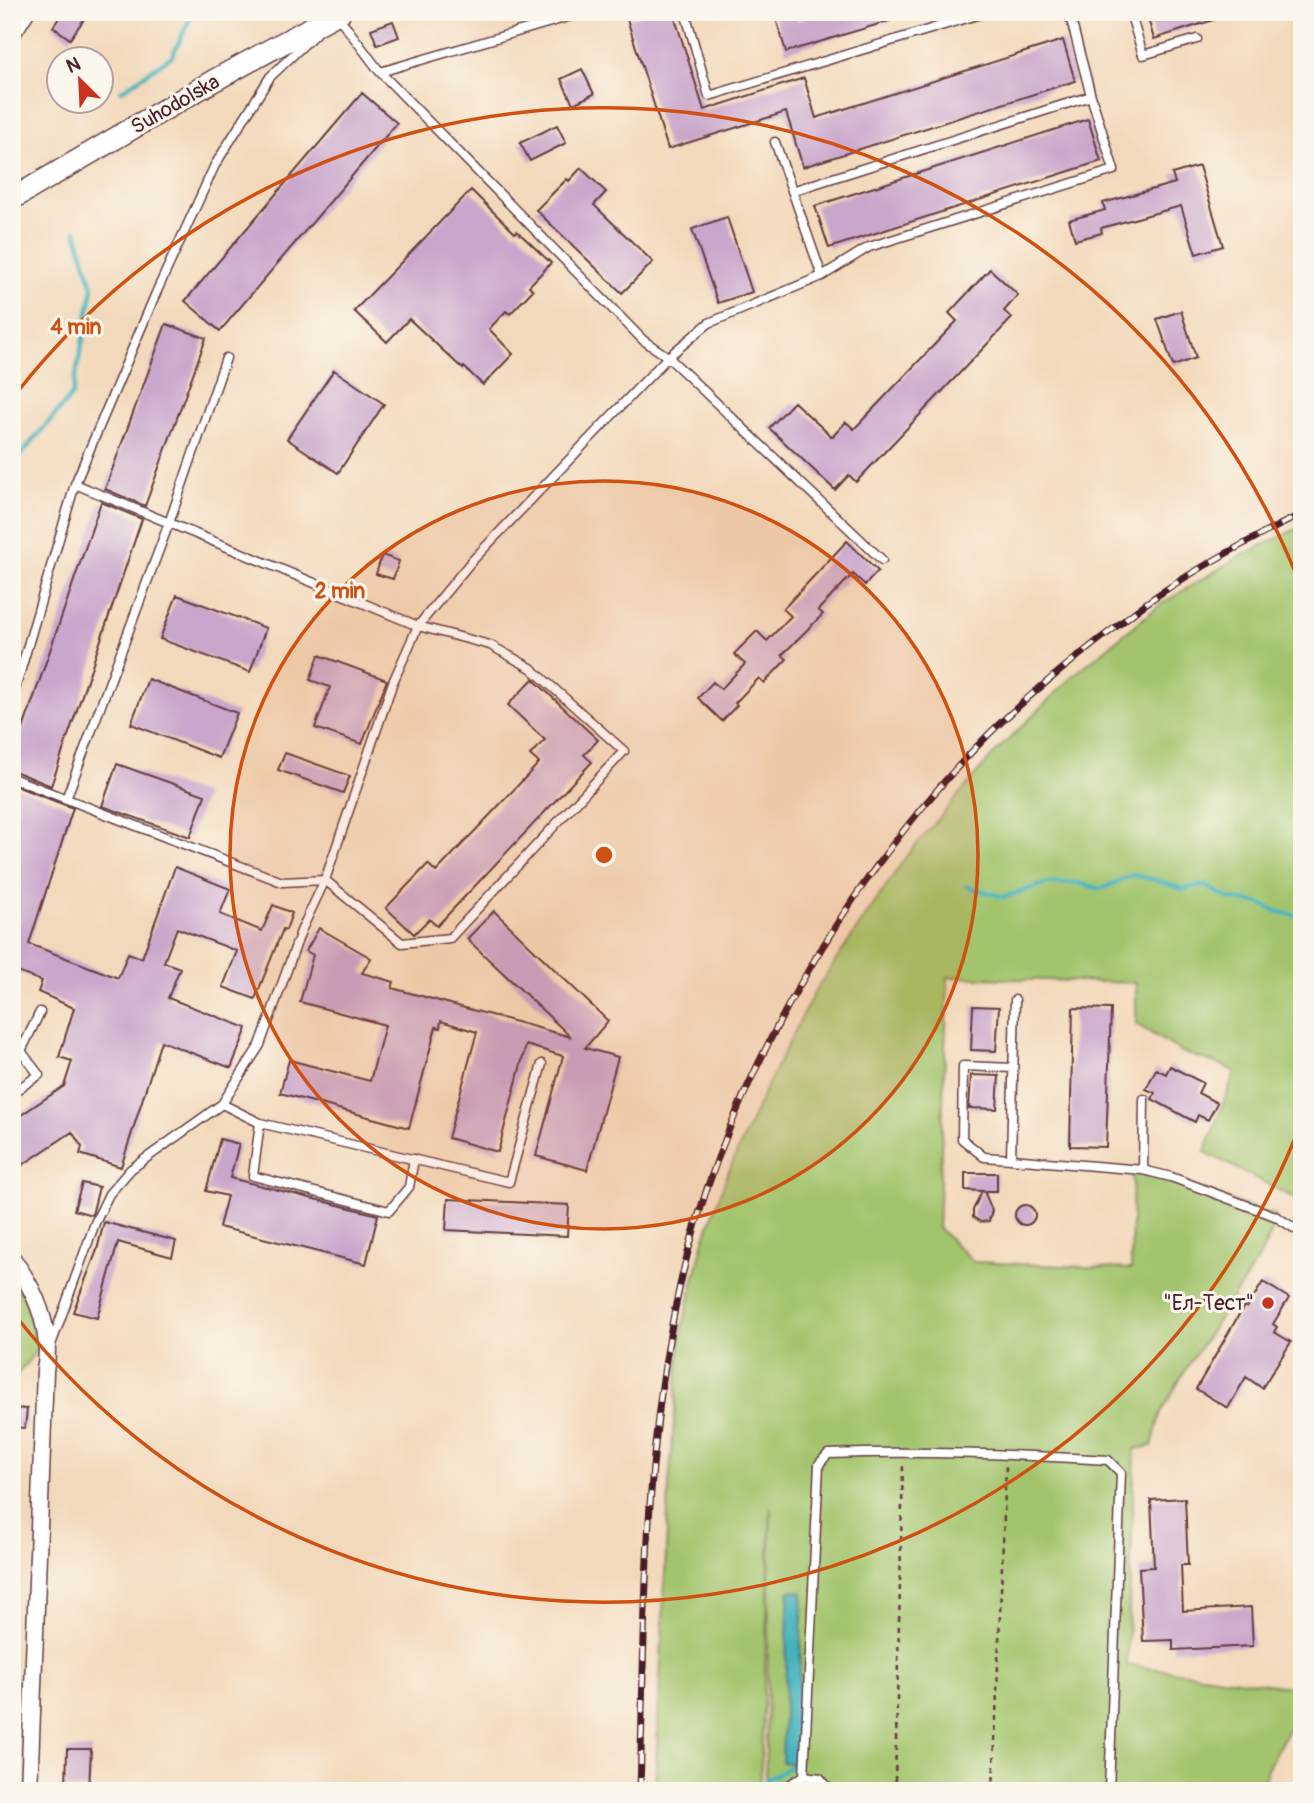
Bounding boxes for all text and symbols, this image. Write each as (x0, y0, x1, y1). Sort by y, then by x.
north arrow (46, 46, 116, 116)
text: N (63, 52, 84, 79)
street label: Suhodolska (126, 68, 224, 141)
text: 4 min (51, 314, 102, 341)
text: 2 min (315, 578, 365, 605)
centre of rings (592, 843, 616, 867)
place label: "Ел-Тест" (1163, 1290, 1254, 1317)
marker: "Ел-Тест" (1260, 1295, 1276, 1311)

